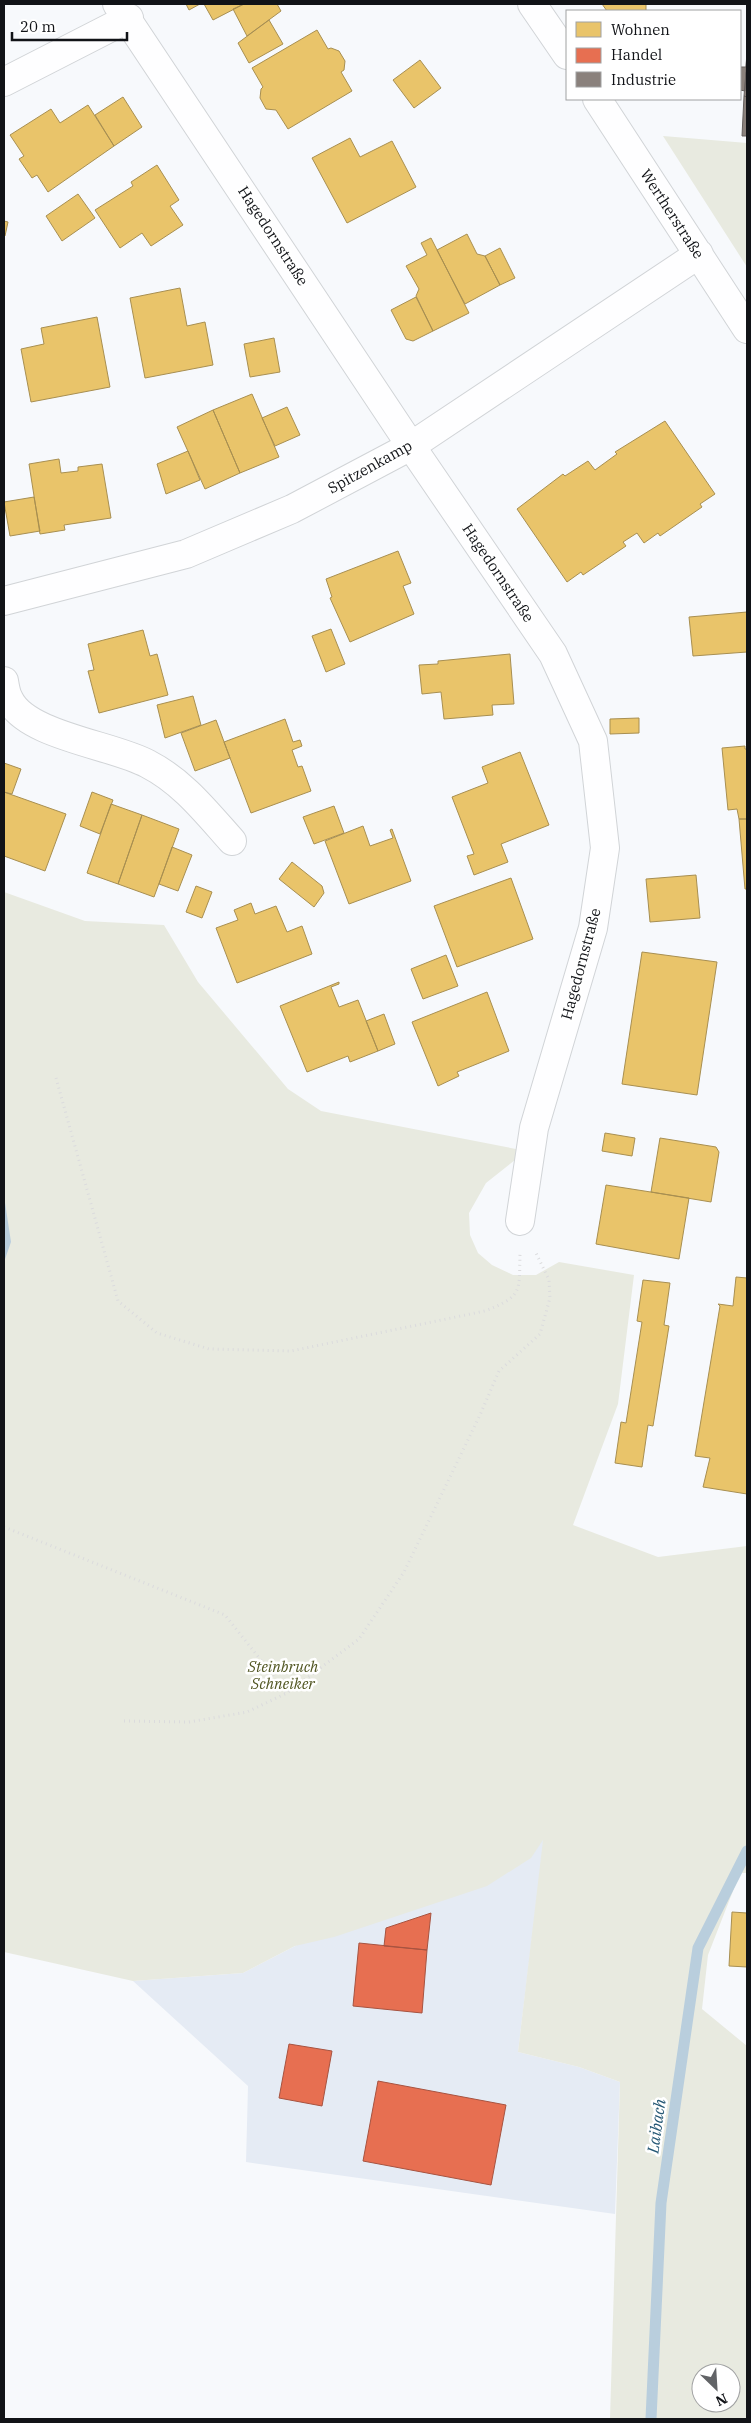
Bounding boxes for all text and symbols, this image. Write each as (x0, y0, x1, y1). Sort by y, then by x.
scale bar (12, 10, 128, 42)
legend (566, 10, 741, 100)
text: 20 m (20, 17, 56, 36)
text: Wohnen (611, 20, 670, 39)
text: Handel (611, 45, 662, 64)
text: Industrie (611, 70, 676, 89)
street label: Wertherstraße (636, 165, 708, 262)
street label: Hagedornstraße (234, 182, 313, 289)
street label: Spitzenkamp (324, 436, 415, 498)
street label: Hagedornstraße (458, 520, 538, 626)
street label: Hagedornstraße (556, 906, 605, 1022)
park label: Steinbruch Schneiker (247, 1657, 319, 1693)
water label: Laibach (642, 2097, 670, 2155)
north arrow (691, 2363, 741, 2413)
text: N (713, 2389, 730, 2410)

